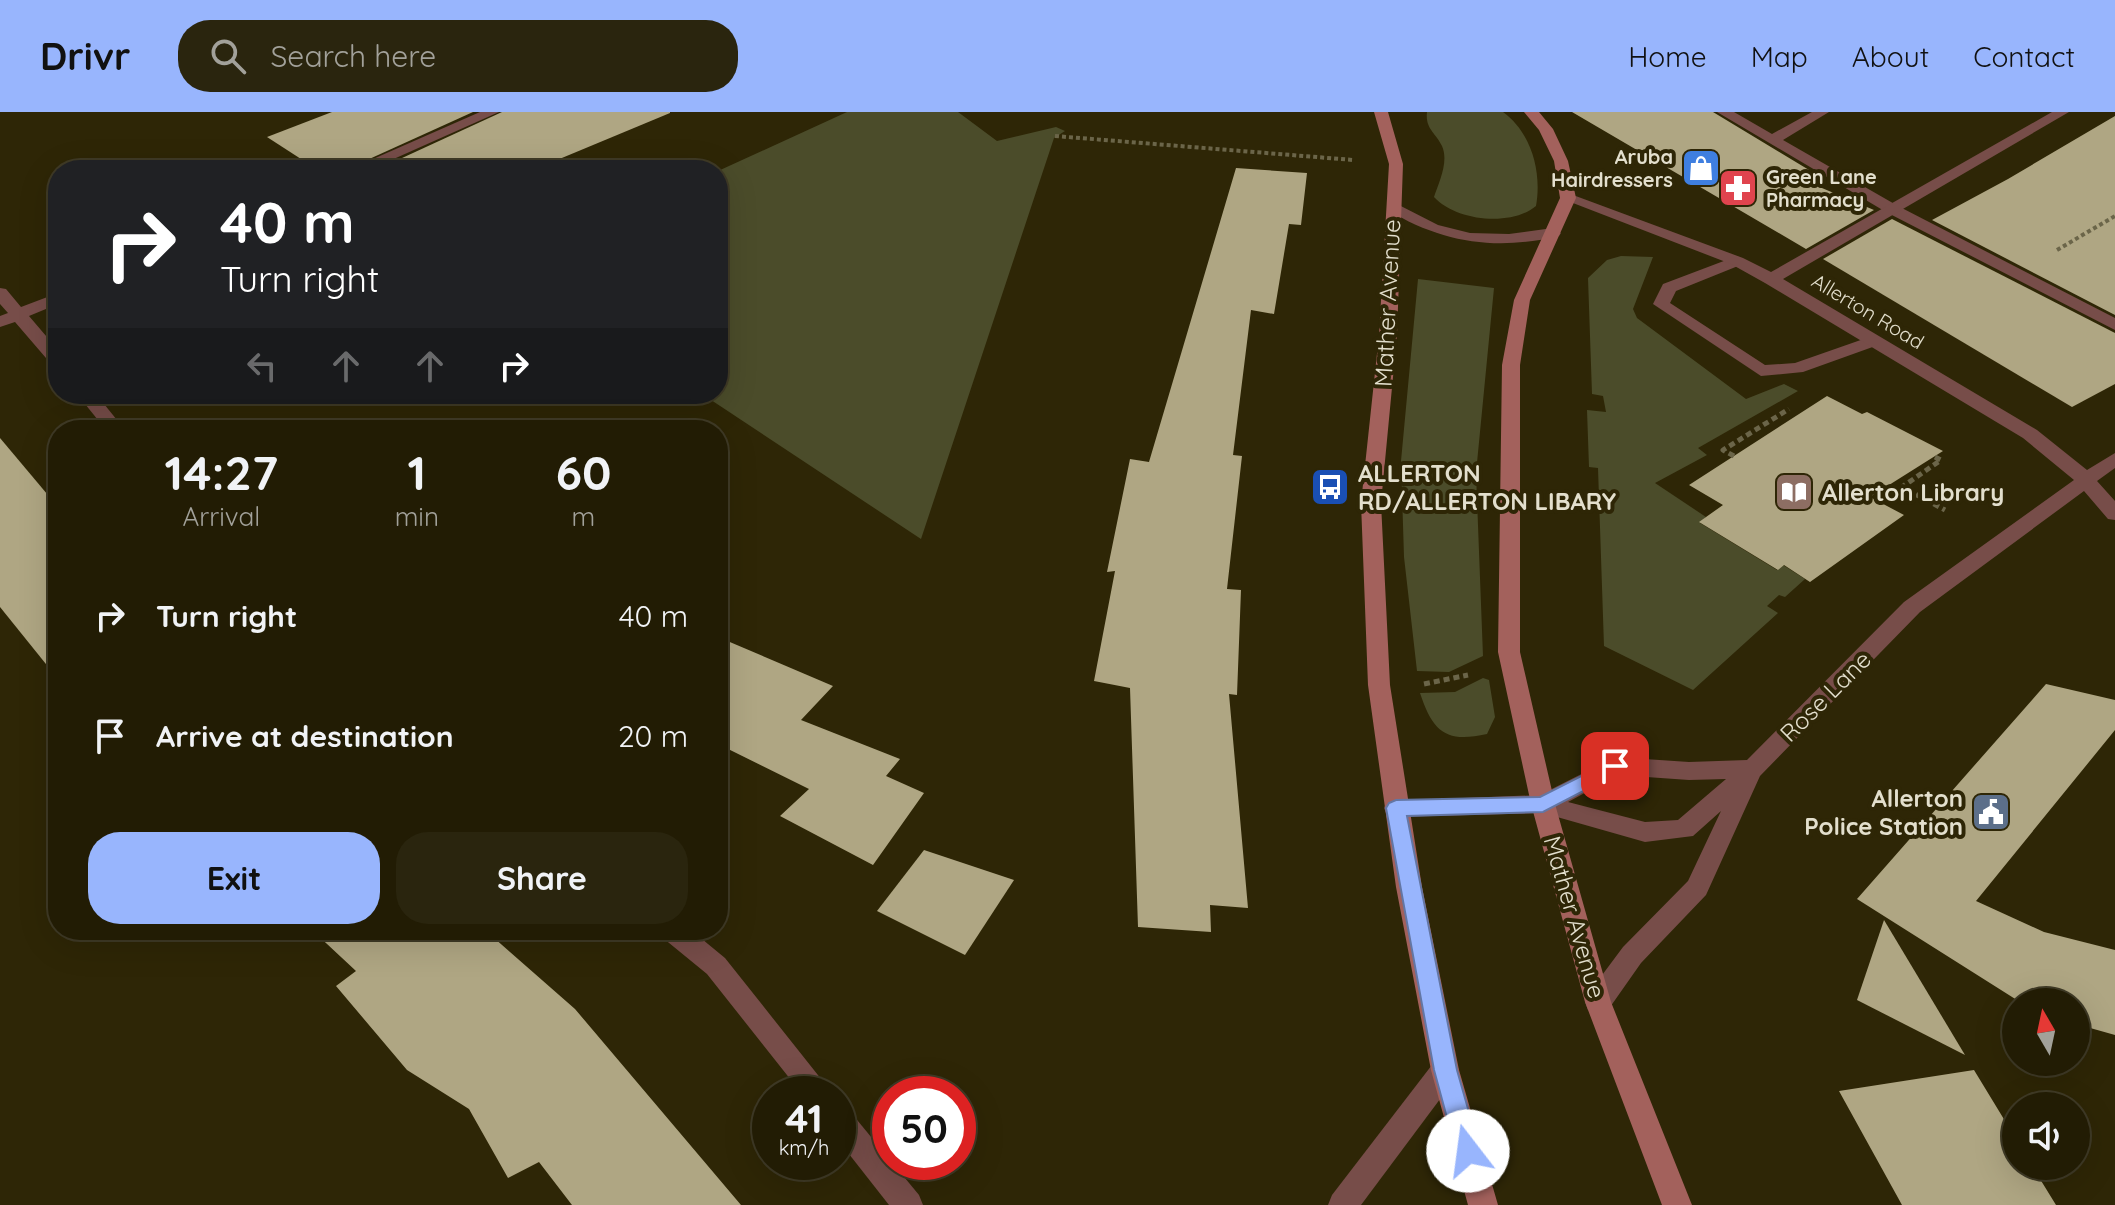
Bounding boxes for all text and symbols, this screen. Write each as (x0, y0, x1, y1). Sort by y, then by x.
search box (178, 20, 738, 92)
text: Drivr (40, 32, 130, 80)
icon: search (206, 34, 250, 78)
text: Search here (270, 37, 436, 75)
text: Home (1628, 39, 1707, 74)
text: Map (1751, 39, 1808, 74)
text: About (1852, 39, 1929, 74)
text: Contact (1973, 39, 2075, 74)
place label: Aruba Hairdressers (1551, 144, 1673, 192)
shop icon: Aruba Hairdressers (1680, 147, 1722, 189)
place label: Green Lane Pharmacy (1766, 164, 1877, 212)
pharmacy icon: Green Lane Pharmacy (1717, 167, 1759, 209)
text: 40 m (220, 187, 355, 257)
icon: right (88, 192, 192, 296)
street label: Mather Avenue (1368, 219, 1406, 387)
text: Turn right (220, 256, 379, 301)
street label: Allerton Road (1807, 268, 1929, 354)
icon: left (240, 344, 284, 388)
icon: ahead (324, 344, 368, 388)
icon: ahead (408, 344, 452, 388)
icon: right (492, 344, 536, 388)
text: 14:27 (164, 442, 278, 502)
text: 1 (407, 442, 426, 502)
text: 60 (555, 442, 611, 502)
place label: ALLERTON RD/ALLERTON LIBARY (1358, 458, 1616, 516)
bus stop icon: ALLERTON RD/ALLERTON LIBARY (1309, 466, 1351, 508)
library icon: Allerton Library (1773, 471, 1815, 513)
place label: Allerton Library (1822, 477, 2004, 507)
text: Arrival (182, 500, 260, 533)
text: min (395, 500, 439, 533)
text: m (572, 500, 595, 533)
icon: right (88, 594, 132, 638)
text: Turn right (156, 597, 297, 635)
text: 40 m (619, 597, 688, 635)
street label: Rose Lane (1773, 644, 1877, 748)
icon: arrive (88, 714, 132, 758)
text: Arrive at destination (156, 717, 454, 755)
text: 20 m (618, 717, 688, 755)
pin (1581, 732, 1649, 800)
icon: arrive (1593, 744, 1637, 788)
place label: Allerton Police Station (1804, 783, 1963, 841)
public building icon: Allerton Police Station (1970, 791, 2012, 833)
button: Exit (88, 832, 380, 924)
button: Share (396, 832, 688, 924)
street label: Mather Avenue (1537, 832, 1613, 1002)
north arrow (2002, 988, 2090, 1076)
map controls (2002, 988, 2090, 1180)
speed limit sign: 50 (872, 1076, 976, 1180)
button: sound (2002, 1092, 2090, 1180)
text: 41 (785, 1093, 823, 1143)
position arrow (1426, 1109, 1510, 1193)
text: km/h (779, 1135, 829, 1160)

